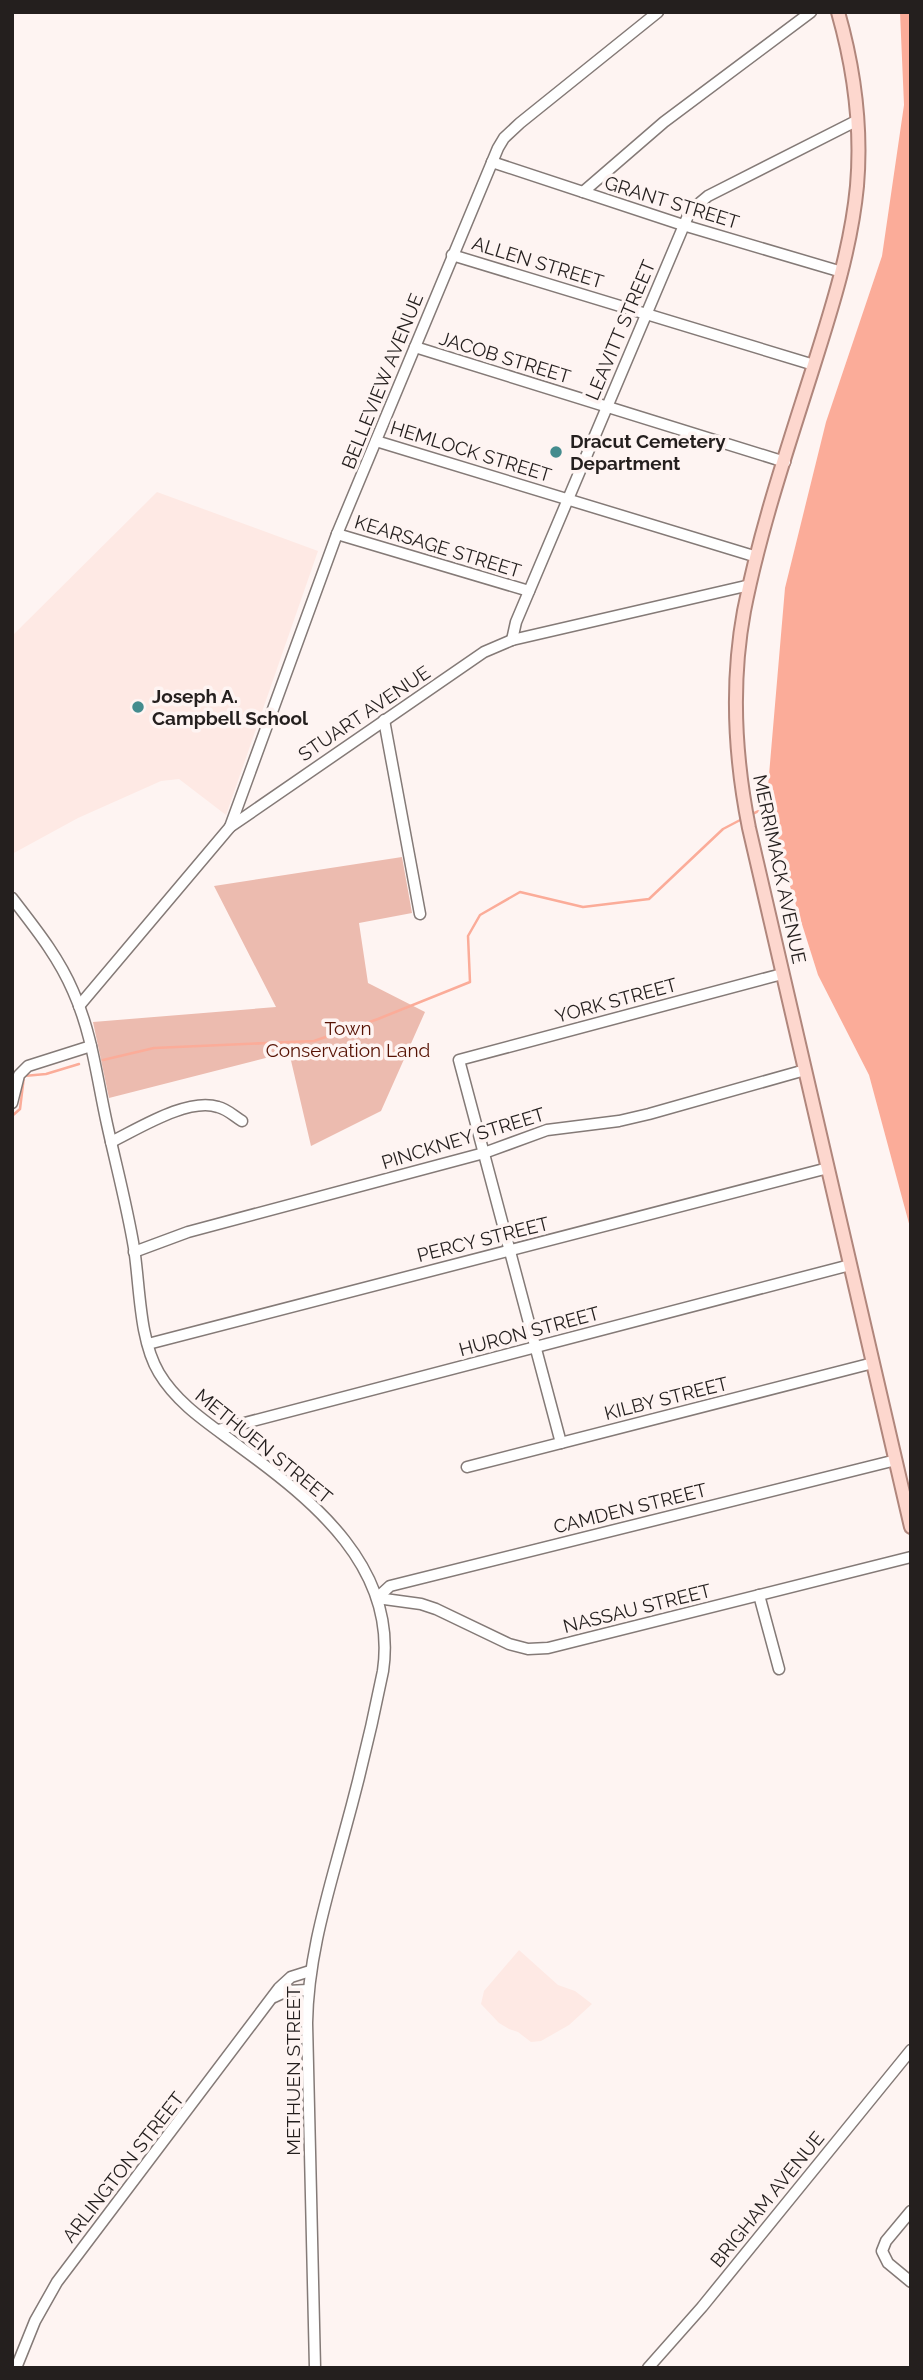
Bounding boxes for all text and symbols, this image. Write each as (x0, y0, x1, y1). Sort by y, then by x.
street label: GRANT STREET (602, 171, 742, 233)
street label: ALLEN STREET (470, 232, 607, 293)
street label: LEAVITT STREET (581, 256, 660, 403)
street label: BELLEVIEW AVENUE (337, 290, 427, 472)
street label: JACOB STREET (437, 327, 574, 388)
street label: HEMLOCK STREET (388, 416, 555, 486)
place label: Dracut Cemetery Department (570, 430, 726, 474)
marker: Dracut Cemetery Department (548, 444, 564, 460)
street label: KEARSAGE STREET (352, 510, 524, 582)
street label: STUART AVENUE (294, 661, 434, 765)
place label: Joseph A. Campbell School (152, 685, 309, 729)
marker: Joseph A. Campbell School (130, 699, 146, 715)
street label: MERRIMACK AVENUE (749, 772, 811, 966)
street label: YORK STREET (553, 973, 680, 1027)
park label: Town Conservation Land (266, 1017, 430, 1061)
street label: PINCKNEY STREET (379, 1103, 548, 1173)
street label: PERCY STREET (415, 1212, 552, 1266)
street label: HURON STREET (456, 1302, 602, 1360)
street label: KILBY STREET (602, 1372, 731, 1424)
street label: METHUEN STREET (191, 1384, 337, 1508)
street label: CAMDEN STREET (551, 1478, 709, 1538)
street label: NASSAU STREET (561, 1579, 714, 1637)
street label: METHUEN STREET (282, 1986, 304, 2156)
street label: ARLINGTON STREET (58, 2087, 189, 2246)
street label: BRIGHAM AVENUE (706, 2127, 828, 2271)

